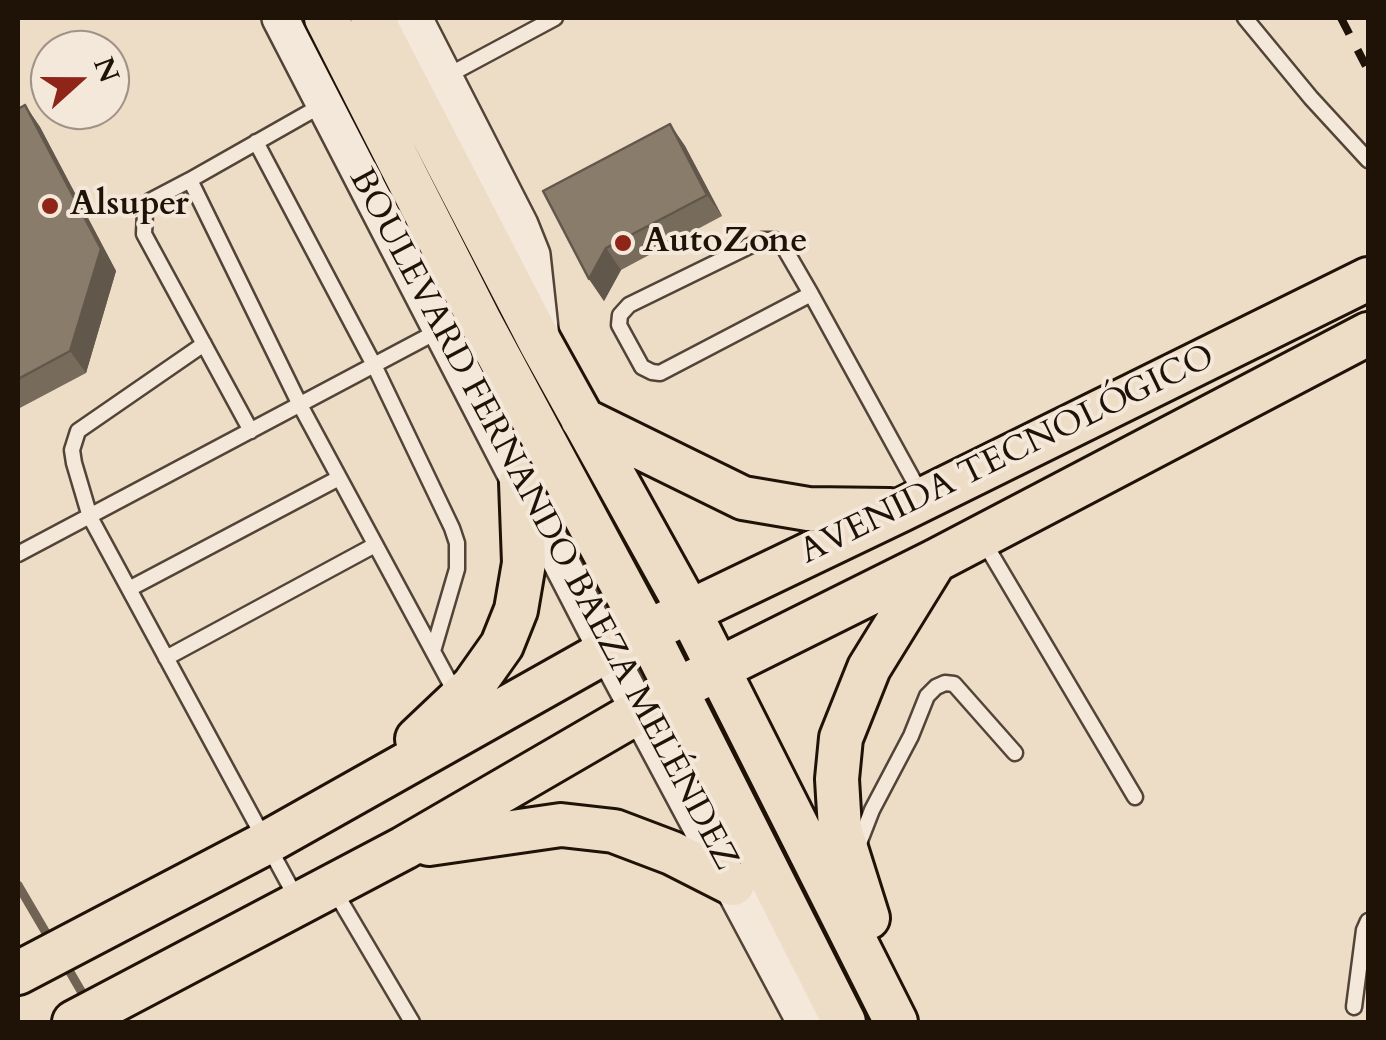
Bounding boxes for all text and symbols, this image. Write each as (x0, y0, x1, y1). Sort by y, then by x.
north arrow (30, 30, 130, 130)
text: N (84, 52, 128, 88)
street label: BOULEVARD FERNANDO BAEZA MELÉNDEZ (338, 162, 746, 878)
place label: Alsuper (70, 185, 189, 227)
marker: Alsuper (39, 195, 61, 217)
place label: AutoZone (643, 222, 808, 264)
marker: AutoZone (612, 232, 634, 254)
street label: AVENIDA TECNOLÓGICO (794, 337, 1222, 575)

